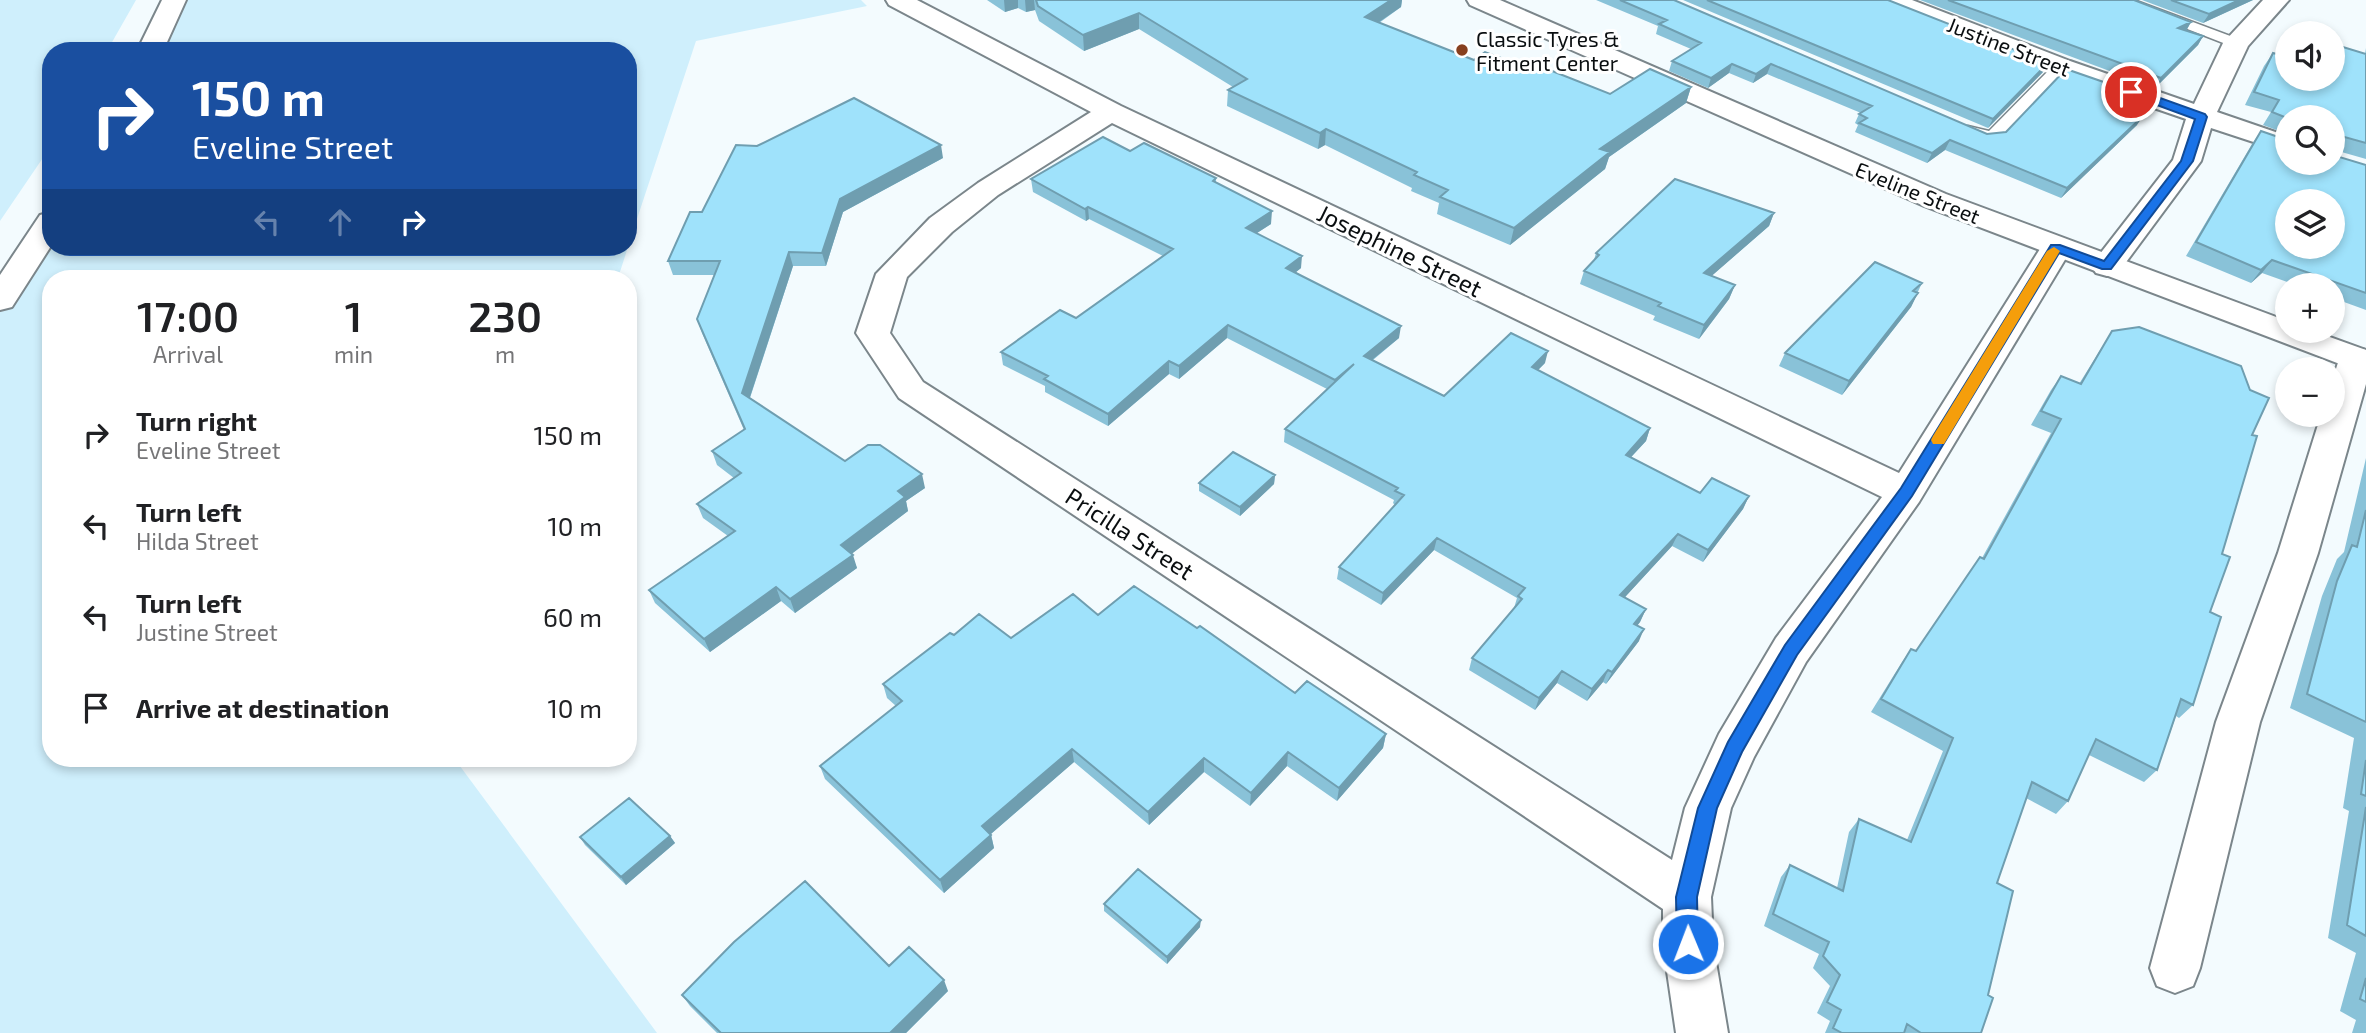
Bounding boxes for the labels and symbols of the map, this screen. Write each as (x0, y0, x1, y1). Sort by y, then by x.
street label: Justine Street (1944, 11, 2074, 81)
place label: Classic Tyres & Fitment Center (1476, 26, 1620, 75)
marker: Classic Tyres & Fitment Center (1454, 42, 1470, 58)
pin (2101, 62, 2161, 122)
street label: Eveline Street (1852, 156, 1984, 228)
street label: Josephine Street (1313, 198, 1487, 302)
street label: Pricilla Street (1060, 481, 1200, 585)
position arrow (1651, 907, 1725, 981)

